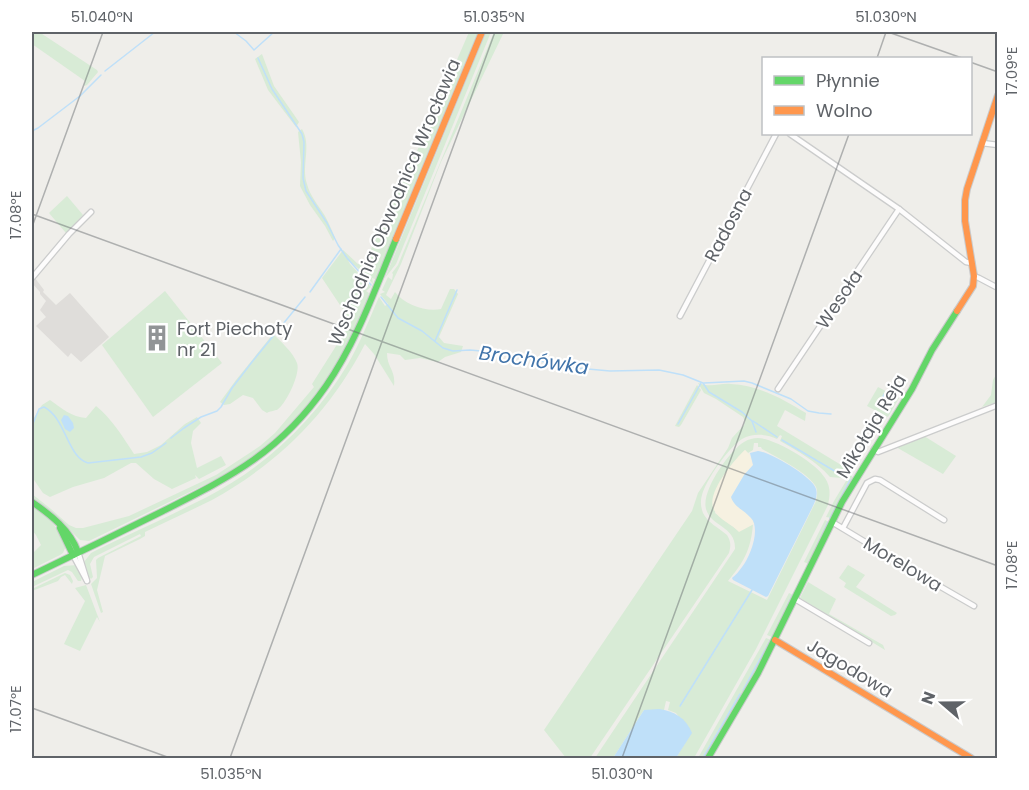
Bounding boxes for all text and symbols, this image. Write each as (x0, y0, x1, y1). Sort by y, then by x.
text: 51.040°N (71, 6, 133, 27)
text: 51.035°N (463, 6, 525, 27)
text: 51.030°N (855, 6, 917, 27)
text: 17.09°E (1001, 47, 1022, 95)
street label: Wschodnia Obwodnica Wrocławia (322, 55, 466, 349)
legend (762, 57, 972, 135)
text: Płynnie (816, 68, 880, 93)
text: Wolno (816, 98, 873, 123)
street label: Radosna (698, 184, 758, 266)
text: 17.08°E (5, 191, 26, 239)
street label: Wesoła (810, 265, 868, 333)
place label: Fort Piechoty nr 21 (177, 316, 292, 362)
building icon: Fort Piechoty nr 21 (142, 323, 172, 353)
water label: Brochówka (477, 338, 591, 382)
street label: Mikołaja Reja (830, 369, 912, 483)
street label: Morelowa (859, 531, 947, 597)
text: 17.08°E (1001, 541, 1022, 589)
street label: Jagodowa (802, 633, 898, 703)
north arrow (912, 673, 972, 733)
text: 17.07°E (5, 685, 26, 733)
text: N (916, 688, 941, 708)
text: 51.035°N (200, 763, 262, 784)
text: 51.030°N (591, 763, 653, 784)

